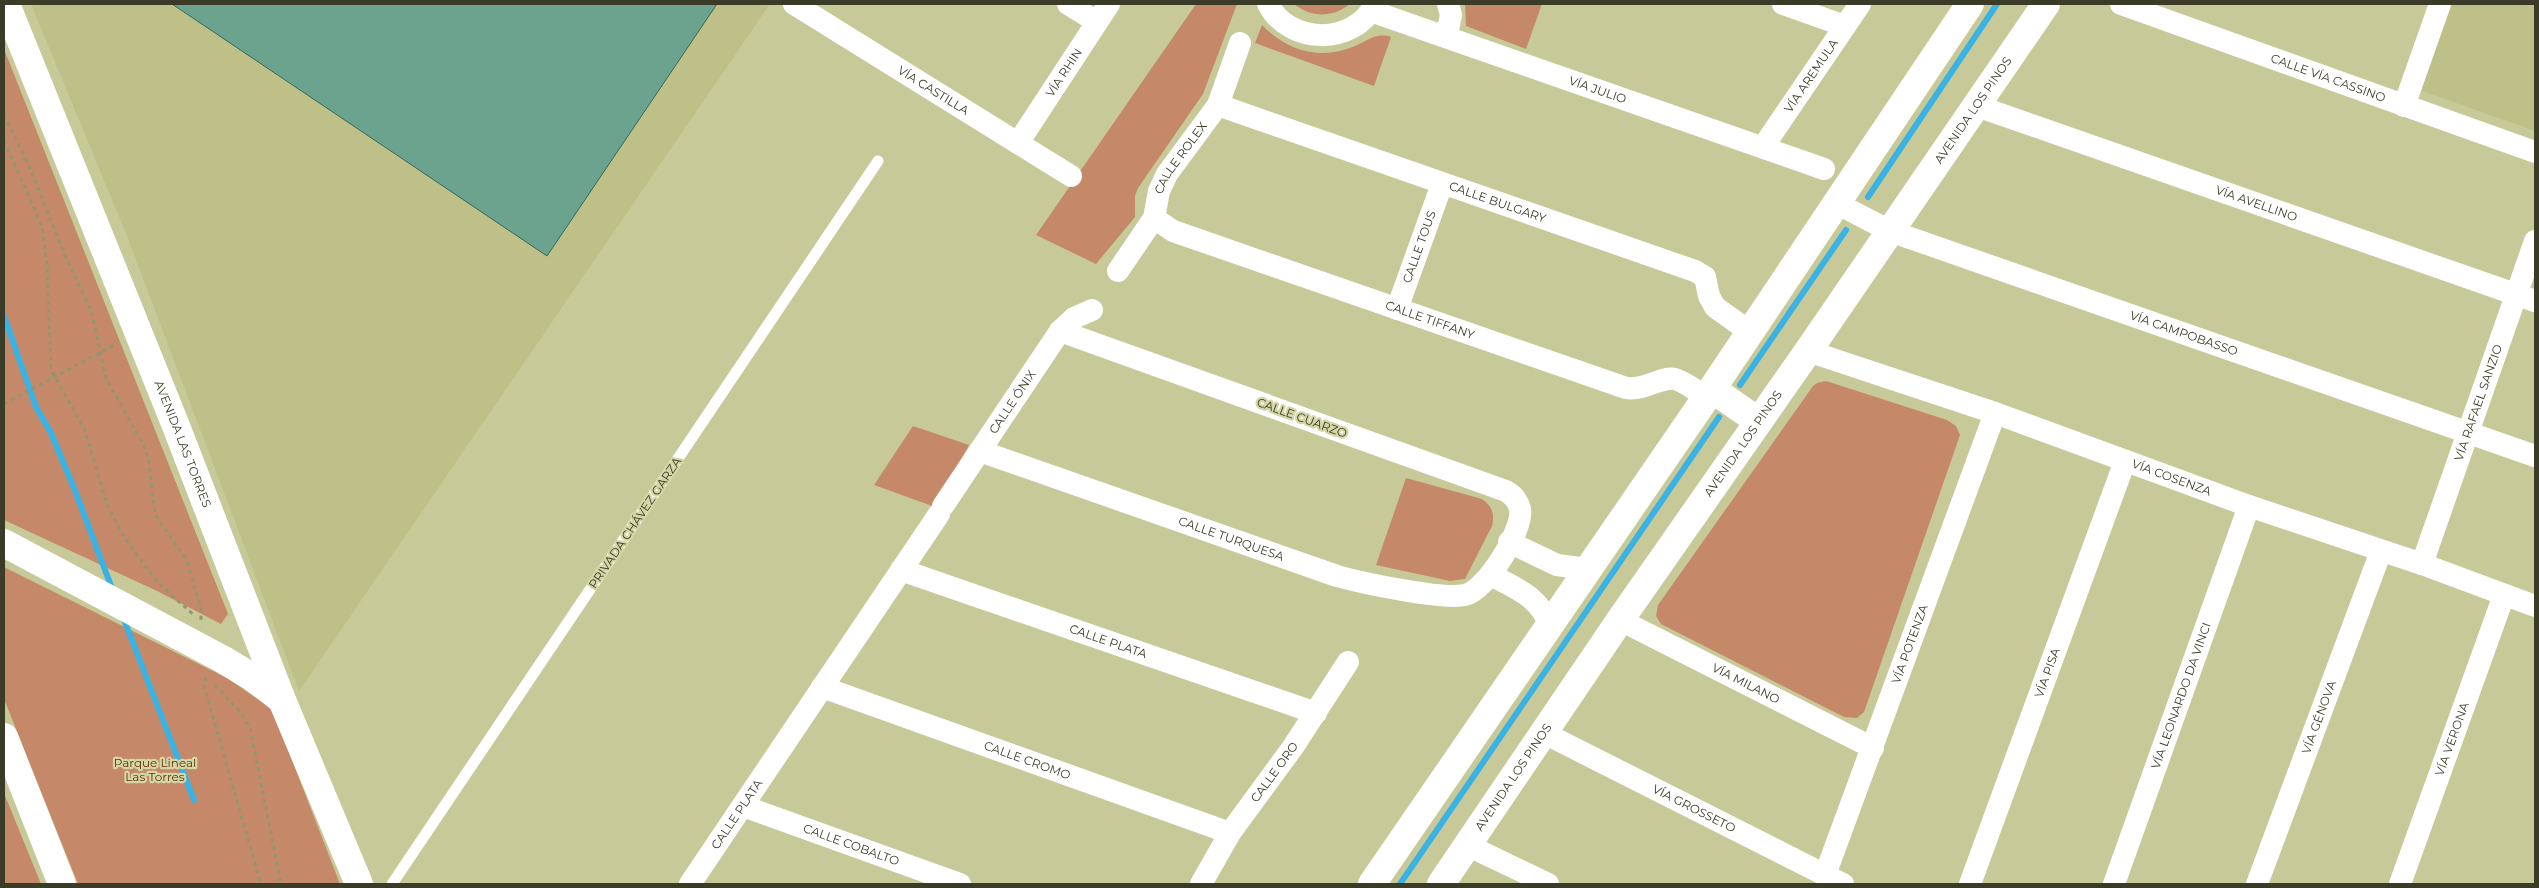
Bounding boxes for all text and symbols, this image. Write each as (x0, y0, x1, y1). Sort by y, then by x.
street label: VÍA AREMULA (1781, 36, 1841, 115)
street label: VÍA RHIN (1042, 45, 1085, 100)
street label: CALLE VÍA CASSINO (2269, 50, 2388, 105)
street label: AVENIDA LOS PINOS (1931, 54, 2015, 166)
street label: VÍA CASTILLA (895, 62, 972, 118)
street label: VÍA JULIO (1567, 73, 1629, 107)
street label: CALLE ROLEX (1151, 119, 1210, 196)
street label: CALLE BULGARY (1447, 178, 1549, 226)
street label: VÍA AVELLINO (2214, 182, 2299, 224)
street label: CALLE TOUS (1399, 208, 1439, 285)
street label: CALLE TIFFANY (1384, 297, 1477, 342)
street label: VÍA CAMPOBASSO (2128, 307, 2240, 359)
street label: VÍA RAFAEL SANZIO (2451, 342, 2505, 463)
street label: CALLE ÓNIX (985, 367, 1039, 436)
street label: AVENIDA LAS TORRES (151, 378, 215, 509)
street label: AVENIDA LOS PINOS (1700, 387, 1785, 499)
street label: CALLE CUARZO (1255, 394, 1349, 441)
street label: PRIVADA CHÁVEZ GARZA (585, 454, 684, 591)
street label: VÍA COSENZA (2130, 456, 2214, 499)
street label: CALLE TURQUESA (1176, 513, 1286, 564)
street label: VÍA POTENZA (1888, 602, 1931, 686)
street label: VÍA LEONARDO DA VINCI (2148, 620, 2214, 771)
street label: CALLE PLATA (1067, 621, 1149, 661)
street label: VÍA PISA (2031, 645, 2063, 699)
street label: VÍA MILANO (1710, 660, 1783, 707)
street label: VÍA GÉNOVA (2298, 678, 2339, 756)
street label: VÍA VERONA (2432, 700, 2472, 778)
street label: AVENIDA LOS PINOS (1471, 720, 1555, 833)
street label: CALLE CROMO (982, 738, 1073, 782)
street label: CALLE ORO (1247, 739, 1301, 805)
park label: Parque Lineal Las Torres (114, 755, 196, 784)
street label: CALLE PLATA (708, 776, 766, 852)
street label: VÍA GROSSETO (1650, 781, 1738, 836)
street label: CALLE COBALTO (801, 820, 901, 869)

